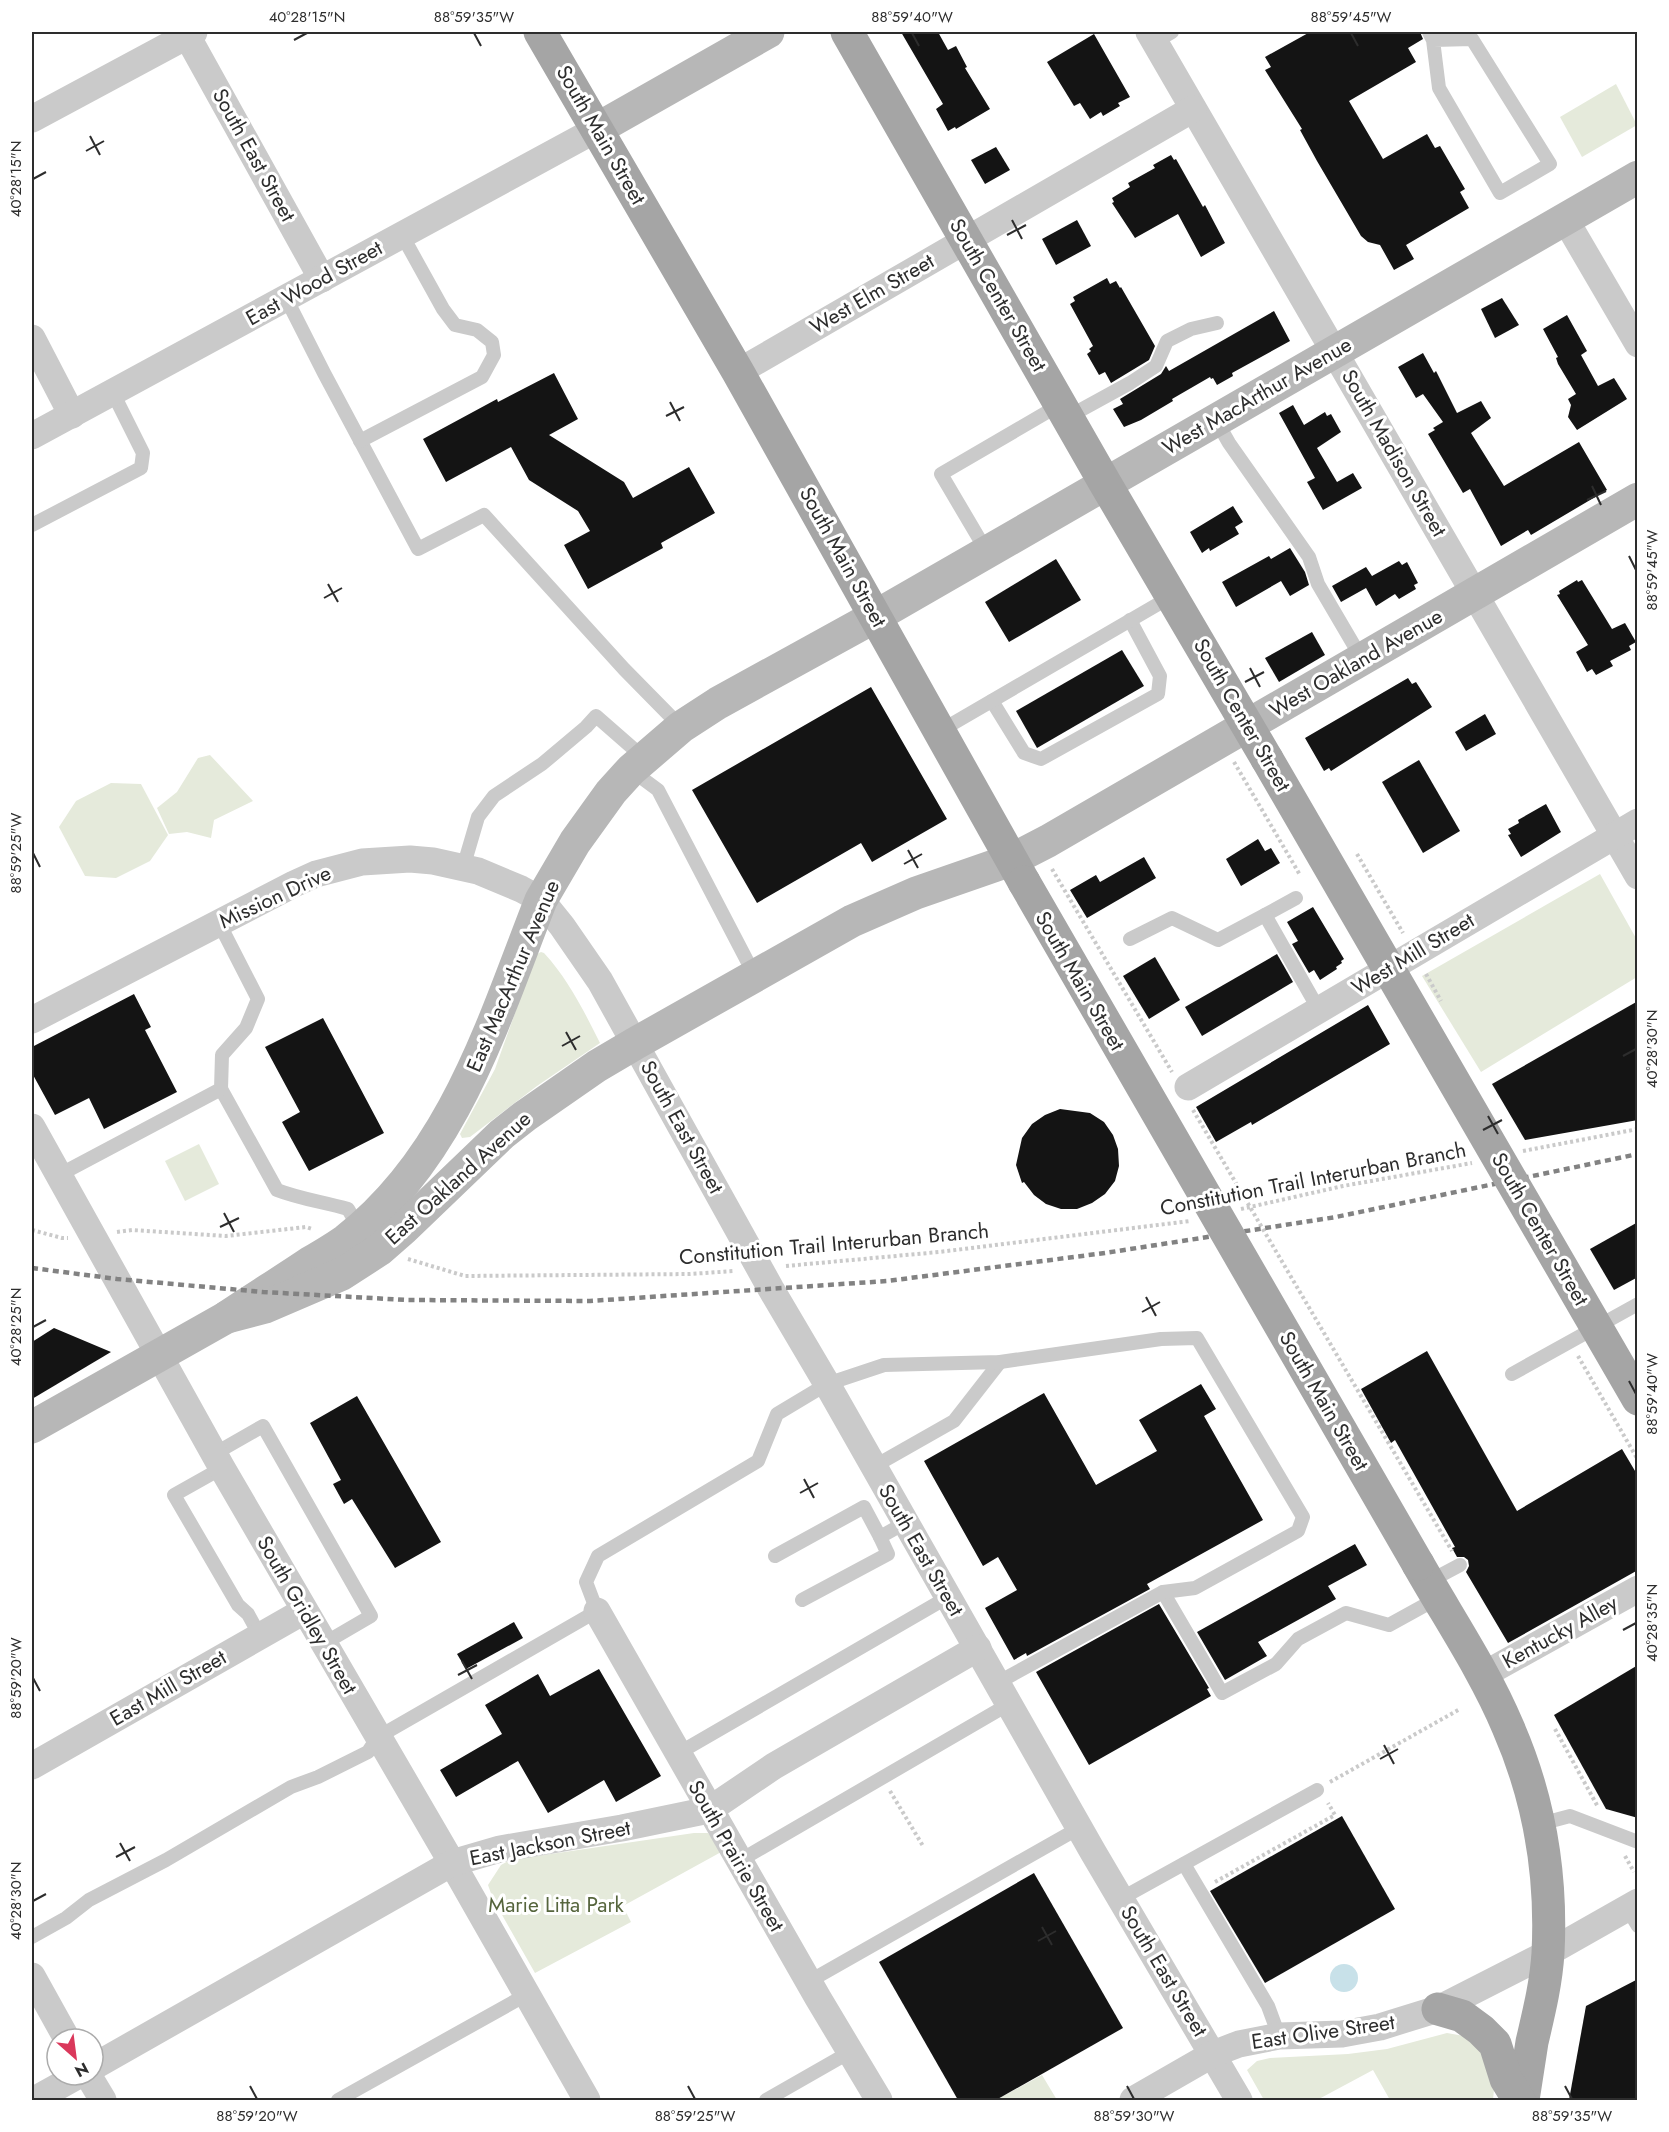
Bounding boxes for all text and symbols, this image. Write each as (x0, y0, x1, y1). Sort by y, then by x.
text: 40°28'15"N (269, 6, 345, 28)
text: 88°59'35"W (434, 6, 514, 28)
text: 88°59'40"W (871, 6, 953, 28)
text: 88°59'45"W (1311, 6, 1392, 28)
street label: South Main Street (549, 60, 653, 210)
street label: South East Street (205, 83, 303, 227)
text: 40°28'15"N (5, 141, 27, 217)
street label: South Center Street (942, 213, 1054, 377)
street label: East Wood Street (240, 233, 388, 333)
street label: West Elm Street (804, 246, 940, 342)
street label: West MacArthur Avenue (1157, 329, 1357, 462)
street label: South Madison Street (1334, 364, 1454, 542)
street label: South Main Street (792, 481, 894, 633)
text: 88°59'45"W (1641, 529, 1663, 610)
street label: West Oakland Avenue (1264, 601, 1448, 725)
street label: South Center Street (1186, 633, 1298, 797)
text: 88°59'25"W (5, 812, 27, 893)
street label: Mission Drive (214, 858, 336, 936)
street label: East MacArthur Avenue (459, 875, 567, 1077)
street label: South Main Street (1028, 906, 1132, 1056)
street label: West Mill Street (1346, 906, 1480, 1002)
text: 40°28'30"N (1641, 1010, 1663, 1088)
street label: South East Street (633, 1055, 731, 1199)
street label: East Oakland Avenue (378, 1104, 538, 1252)
street label: Constitution Trail Interurban Branch (1157, 1135, 1469, 1223)
street label: South Center Street (1484, 1147, 1596, 1311)
street label: Constitution Trail Interurban Branch (678, 1215, 990, 1273)
text: 40°28'25"N (5, 1288, 27, 1366)
street label: South Main Street (1272, 1326, 1376, 1476)
text: 88°59'40"W (1641, 1353, 1663, 1435)
street label: South East Street (871, 1478, 971, 1622)
street label: South Gridley Street (249, 1530, 365, 1700)
text: 40°28'35"N (1641, 1584, 1663, 1662)
street label: Kentucky Alley (1497, 1588, 1624, 1676)
text: 88°59'20"W (5, 1637, 27, 1719)
street label: East Mill Street (104, 1643, 232, 1733)
street label: South Prairie Street (680, 1775, 792, 1937)
street label: East Jackson Street (467, 1813, 633, 1873)
text: 40°28'30"N (5, 1862, 27, 1940)
park label: Marie Litta Park (488, 1890, 625, 1920)
street label: South East Street (1113, 1900, 1215, 2042)
street label: East Olive Street (1249, 2007, 1397, 2057)
north arrow (45, 2027, 105, 2087)
text: N (71, 2057, 93, 2083)
text: 88°59'20"W (216, 2105, 298, 2127)
text: 88°59'25"W (655, 2105, 736, 2127)
text: 88°59'30"W (1094, 2105, 1175, 2127)
text: 88°59'35"W (1532, 2105, 1612, 2127)

